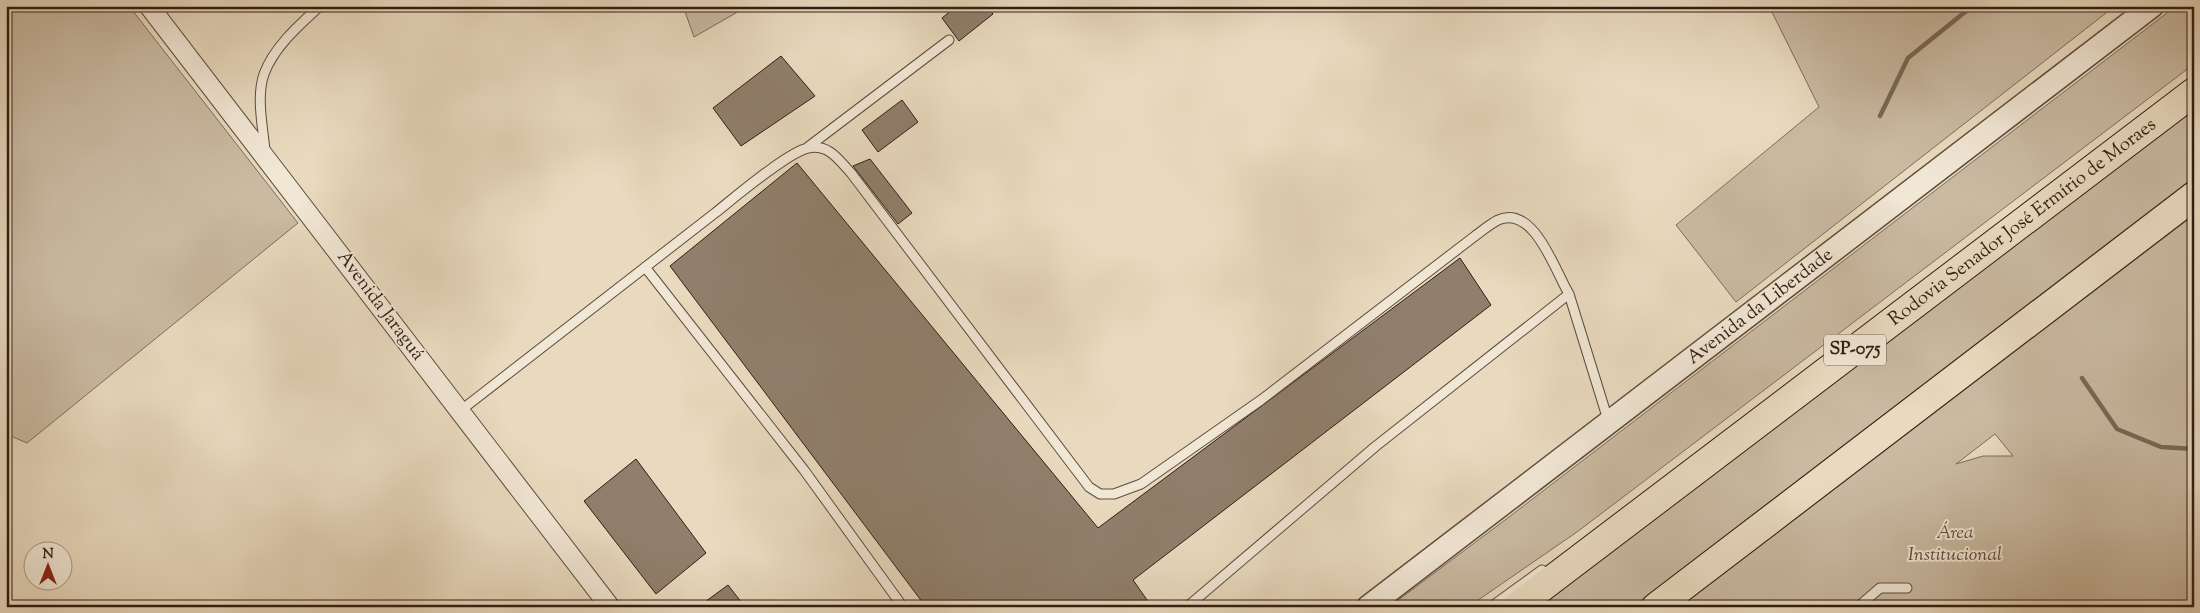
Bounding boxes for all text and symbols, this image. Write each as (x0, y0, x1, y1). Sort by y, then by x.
street label: Rodovia Senador José Ermírio de Moraes (1883, 112, 2162, 333)
street label: Avenida da Liberdade (1681, 241, 1839, 371)
street label: Avenida Jaraguá (330, 245, 430, 367)
road number: SP-075 (1824, 334, 1886, 366)
park label: Área Institucional (1908, 520, 2002, 569)
north arrow (22, 540, 72, 590)
text: N (42, 545, 54, 565)

